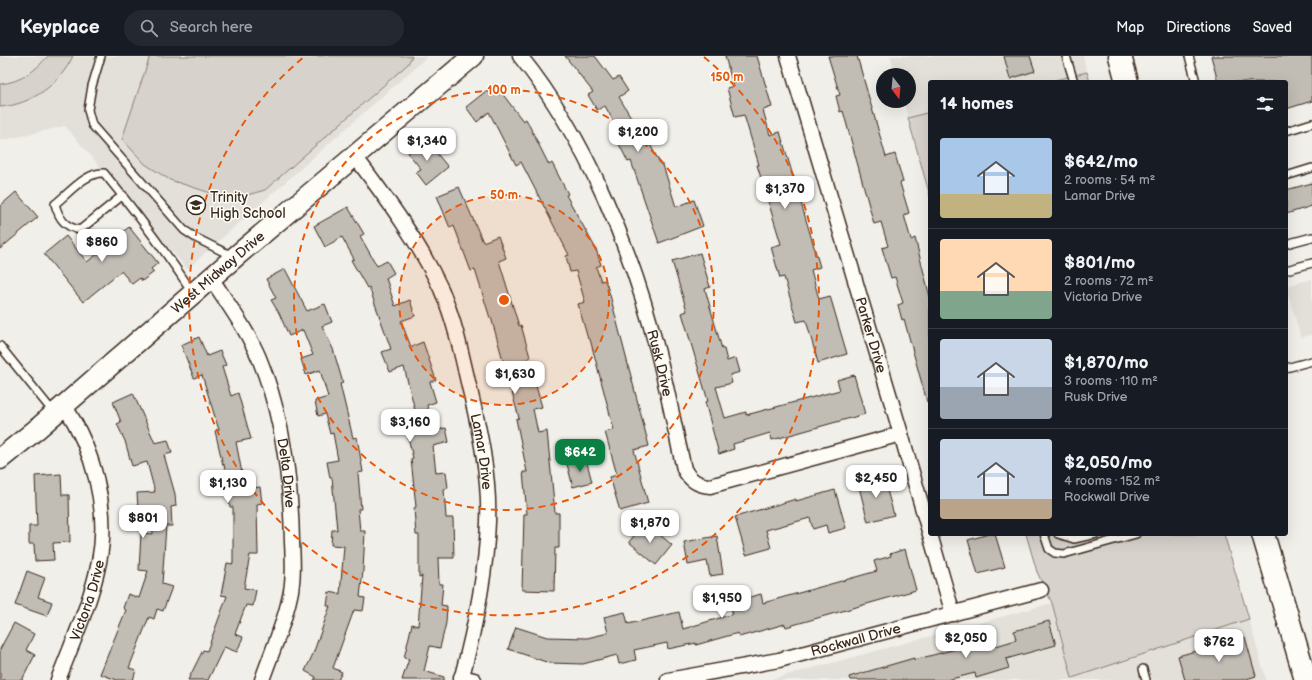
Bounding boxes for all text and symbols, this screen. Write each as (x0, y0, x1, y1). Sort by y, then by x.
search box (124, 10, 404, 46)
text: Keyplace (20, 16, 100, 39)
icon: search (138, 17, 160, 39)
text: Search here (170, 18, 253, 37)
text: Map (1116, 19, 1144, 36)
text: Directions (1166, 19, 1231, 36)
text: Saved (1253, 19, 1292, 36)
north arrow (876, 68, 916, 108)
map controls (876, 68, 916, 108)
text: 150 m (711, 70, 743, 85)
text: 100 m (487, 83, 521, 98)
icon: filters (1254, 93, 1276, 115)
text: 14 homes (940, 94, 1013, 114)
pin: $1,200 (605, 119, 671, 153)
text: $1,200 (618, 124, 658, 140)
pin: $1,340 (394, 128, 460, 162)
text: $1,340 (407, 133, 447, 149)
text: $642/mo (1064, 152, 1138, 172)
icon: home (972, 154, 1020, 202)
text: 2 rooms · 54 m² (1064, 172, 1155, 188)
pin: $1,370 (752, 176, 818, 210)
text: $1,370 (765, 181, 805, 197)
text: 50 m (490, 188, 518, 203)
text: Lamar Drive (1064, 188, 1135, 204)
place label: Trinity High School (210, 189, 286, 222)
school or university icon: Trinity High School (185, 194, 207, 216)
street label: West Midway Drive (168, 228, 268, 317)
pin: $860 (78, 229, 126, 263)
text: $860 (86, 234, 118, 250)
text: $801/mo (1064, 253, 1135, 273)
icon: home (972, 255, 1020, 303)
text: 2 rooms · 72 m² (1064, 273, 1154, 289)
text: Victoria Drive (1064, 289, 1142, 305)
centre of rings (497, 293, 511, 307)
street label: Parker Drive (852, 295, 890, 375)
street label: Rusk Drive (643, 328, 676, 398)
text: $1,870/mo (1064, 353, 1148, 373)
icon: home (972, 355, 1020, 403)
pin: $1,630 (482, 361, 548, 395)
text: $1,630 (495, 366, 535, 382)
text: 3 rooms · 110 m² (1064, 373, 1158, 389)
text: Rusk Drive (1064, 389, 1127, 405)
pin: $3,160 (377, 409, 443, 443)
street label: Lamar Drive (467, 412, 495, 490)
text: $3,160 (390, 414, 430, 430)
street label: Delta Drive (273, 437, 299, 508)
pin: $642 (556, 439, 604, 473)
text: $642 (564, 444, 596, 460)
text: $2,050/mo (1064, 453, 1152, 473)
icon: home (972, 455, 1020, 503)
pin: $2,450 (843, 465, 909, 499)
pin: $1,130 (195, 470, 261, 504)
text: $2,450 (855, 470, 897, 486)
text: 4 rooms · 152 m² (1064, 473, 1160, 489)
text: $1,130 (209, 475, 247, 491)
text: Rockwall Drive (1064, 489, 1150, 505)
pin: $801 (119, 505, 167, 539)
text: $801 (128, 510, 158, 526)
pin: $1,870 (617, 510, 683, 544)
text: $1,870 (630, 515, 670, 531)
street label: Victoria Drive (66, 558, 108, 643)
pin: $1,950 (689, 585, 755, 619)
text: $1,950 (702, 590, 742, 606)
street label: Rockwall Drive (809, 620, 903, 660)
pin: $2,050 (933, 625, 999, 659)
pin: $762 (1195, 629, 1243, 663)
text: $2,050 (945, 630, 987, 646)
text: $762 (1203, 634, 1235, 650)

